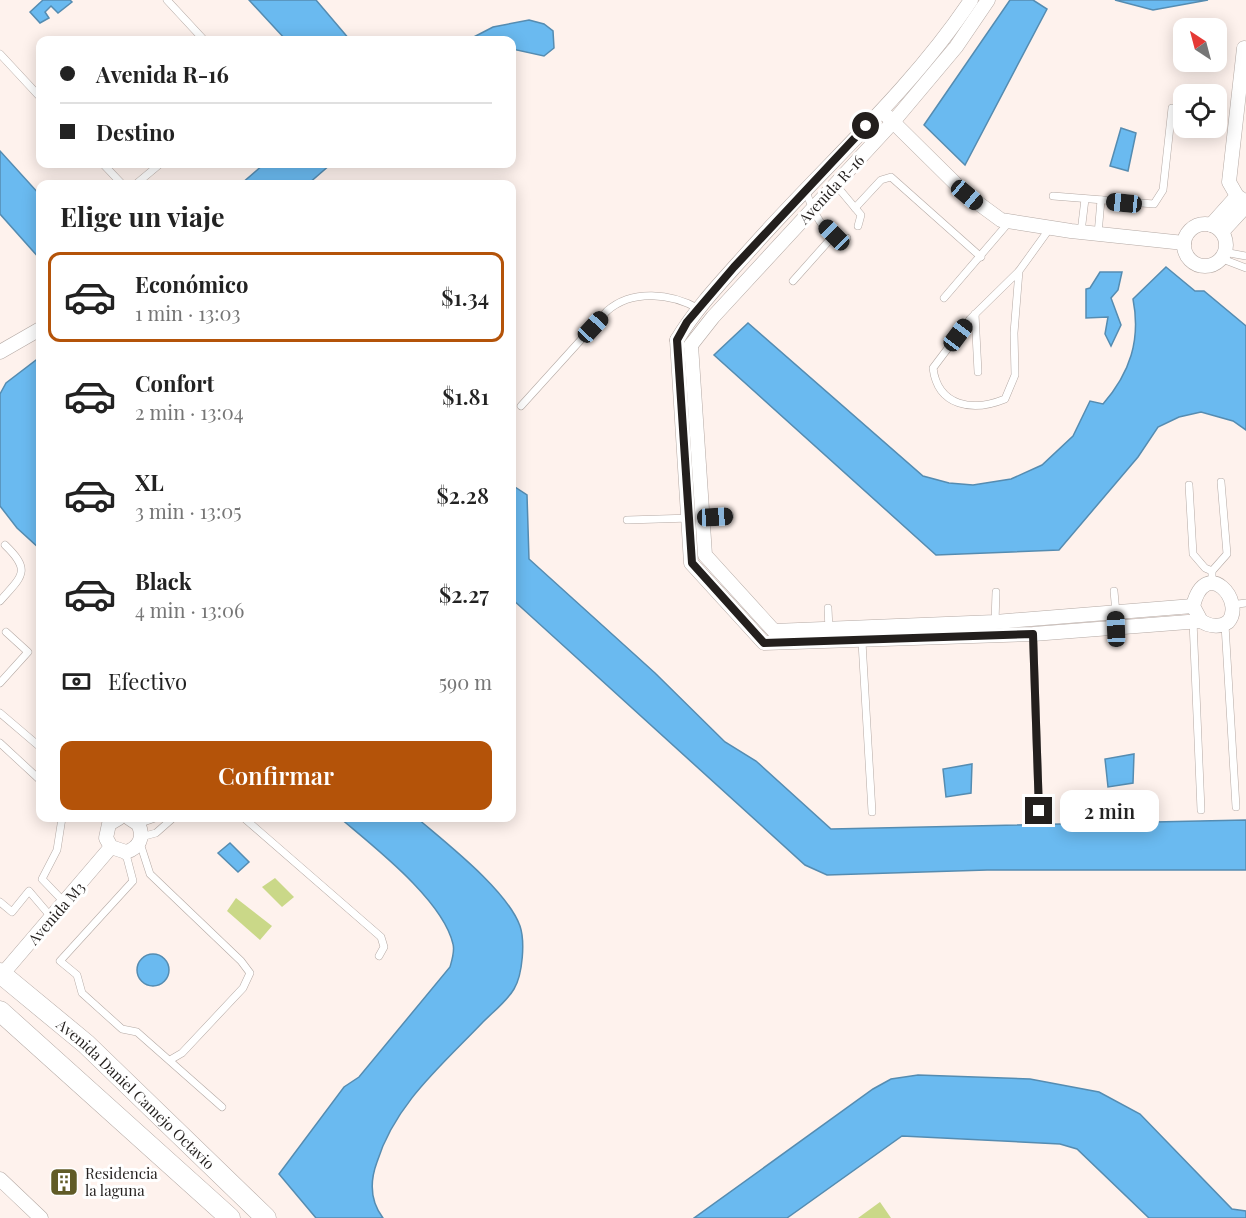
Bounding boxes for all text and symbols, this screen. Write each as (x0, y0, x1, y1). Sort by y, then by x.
north arrow (1173, 18, 1227, 72)
map controls (1173, 18, 1227, 138)
text: Avenida R-16 (96, 59, 229, 89)
button: locate (1173, 84, 1227, 138)
route start (852, 112, 879, 139)
text: Destino (96, 117, 175, 147)
street label: Avenida R-16 (793, 150, 868, 229)
car (947, 177, 987, 213)
car (1105, 192, 1143, 214)
text: Elige un viaje (60, 198, 225, 234)
car (815, 216, 853, 254)
text: Económico (135, 269, 248, 299)
icon: car (63, 270, 117, 324)
text: $1.34 (441, 282, 489, 312)
text: 1 min · 13:03 (135, 299, 241, 326)
car (574, 308, 612, 346)
car (940, 315, 976, 355)
text: Confort (135, 368, 214, 398)
icon: car (63, 369, 117, 423)
text: $1.81 (442, 381, 489, 411)
text: 2 min · 13:04 (135, 398, 244, 425)
text: XL (135, 467, 164, 497)
icon: car (63, 468, 117, 522)
text: $2.28 (437, 480, 489, 510)
text: 3 min · 13:05 (135, 497, 242, 524)
car (697, 507, 733, 527)
text: Black (135, 566, 192, 596)
icon: car (63, 567, 117, 621)
text: $2.27 (439, 579, 489, 609)
text: 4 min · 13:06 (135, 596, 244, 623)
car (1106, 611, 1126, 647)
icon: cash (60, 665, 93, 698)
text: Efectivo (108, 666, 187, 696)
text: 590 m (439, 668, 492, 695)
button: Confirmar (60, 741, 492, 810)
callout: 2 min (1060, 790, 1159, 832)
route end (1025, 797, 1052, 824)
text: 2 min (1084, 797, 1135, 824)
street label: Avenida M3 (22, 877, 89, 949)
street label: Avenida Daniel Camejo Octavio (52, 1014, 219, 1173)
place label: Residencia la laguna (85, 1163, 158, 1200)
building icon: Residencia la laguna (48, 1166, 80, 1198)

